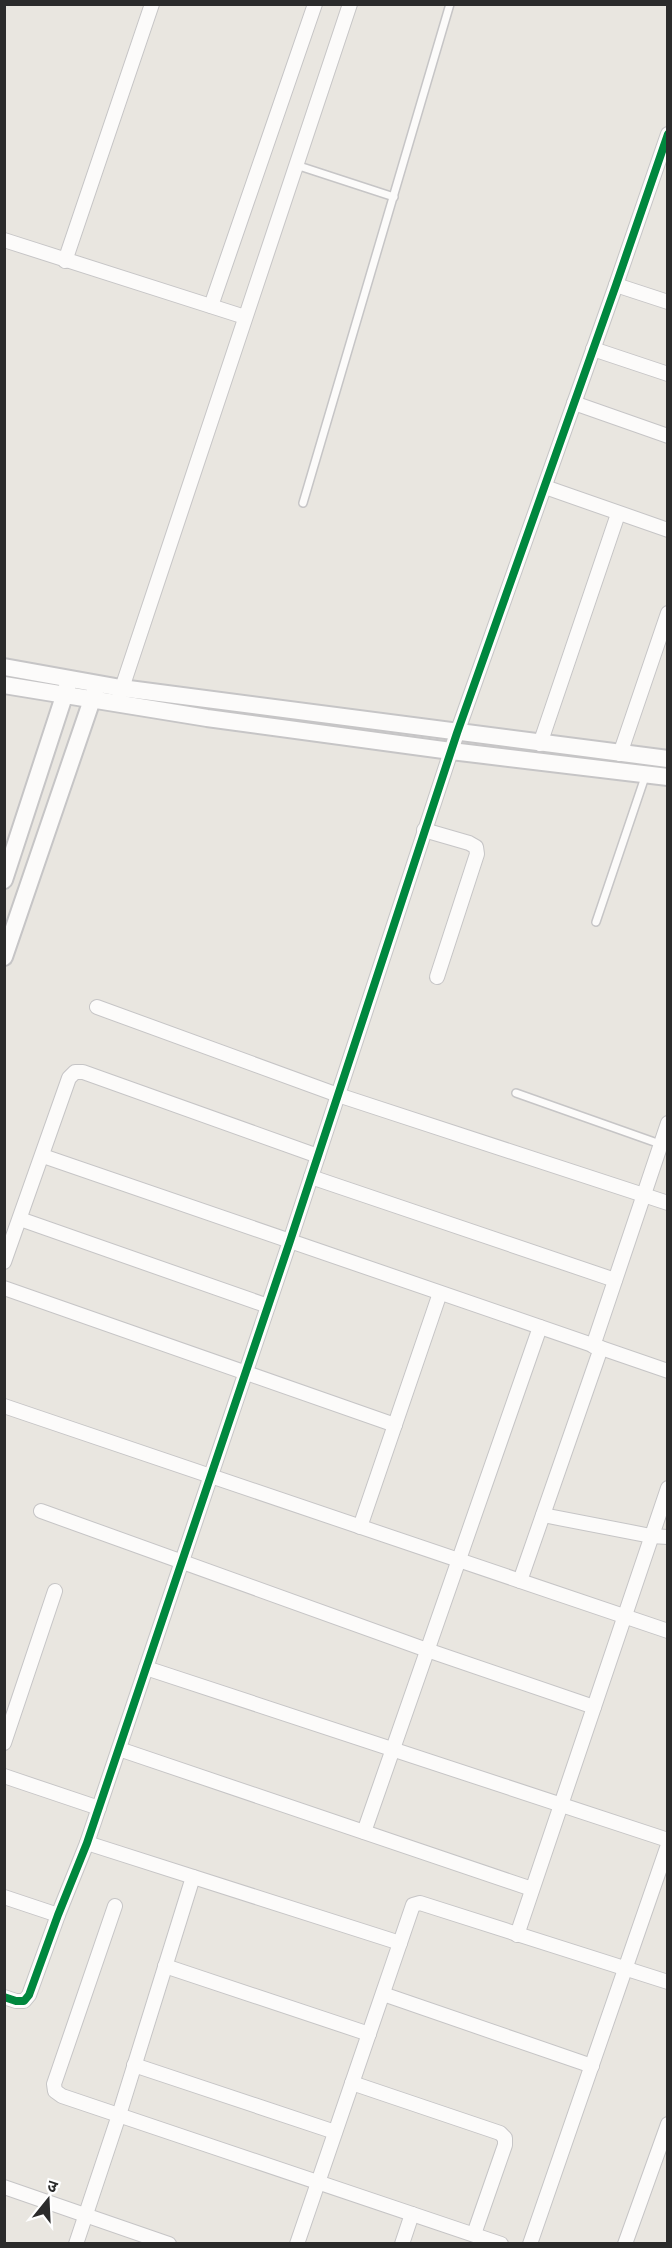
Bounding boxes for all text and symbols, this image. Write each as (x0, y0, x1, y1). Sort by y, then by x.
north arrow (18, 2170, 78, 2230)
text: उ (45, 2176, 60, 2197)

